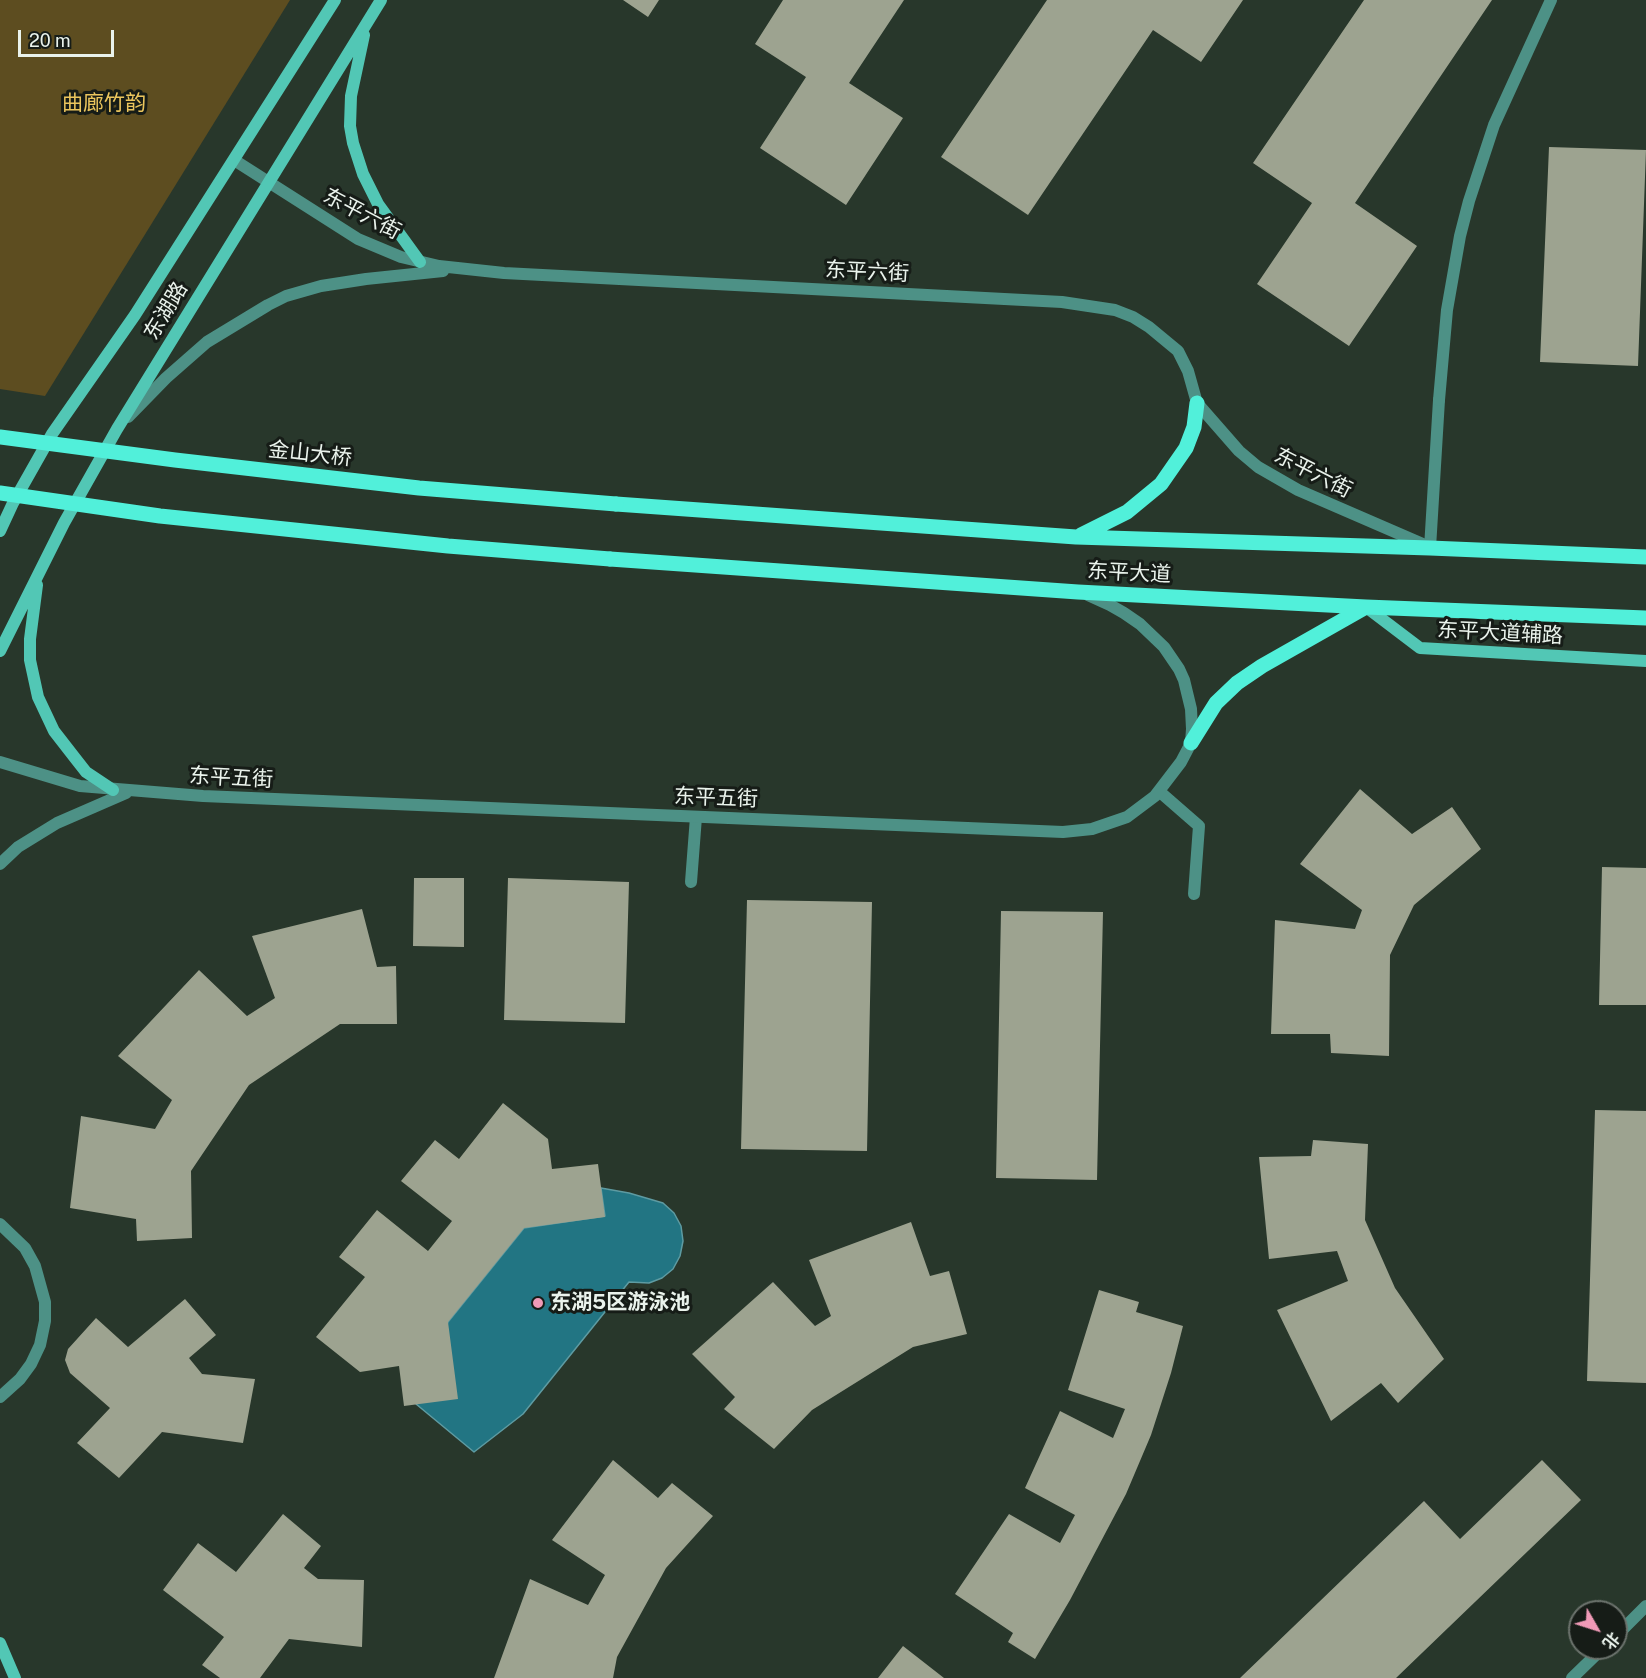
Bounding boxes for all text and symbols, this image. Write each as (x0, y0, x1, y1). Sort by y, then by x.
scale bar (21, 18, 117, 56)
text: 20 m (29, 30, 71, 51)
park label: 曲廊竹韵 (62, 91, 146, 117)
street label: 东平六街 (319, 183, 405, 245)
street label: 东平六街 (824, 257, 910, 287)
street label: 东湖路 (139, 278, 193, 344)
street label: 金山大桥 (267, 437, 353, 471)
street label: 东平六街 (1270, 443, 1356, 503)
street label: 东平大道 (1086, 558, 1172, 588)
street label: 东平大道辅路 (1436, 617, 1564, 649)
street label: 东平五街 (188, 763, 274, 793)
street label: 东平五街 (674, 784, 758, 812)
place label: 东湖5区游泳池 (550, 1290, 690, 1316)
marker: 东湖5区游泳池 (531, 1296, 545, 1310)
north arrow (1568, 1600, 1628, 1660)
text: 北 (1598, 1628, 1623, 1653)

